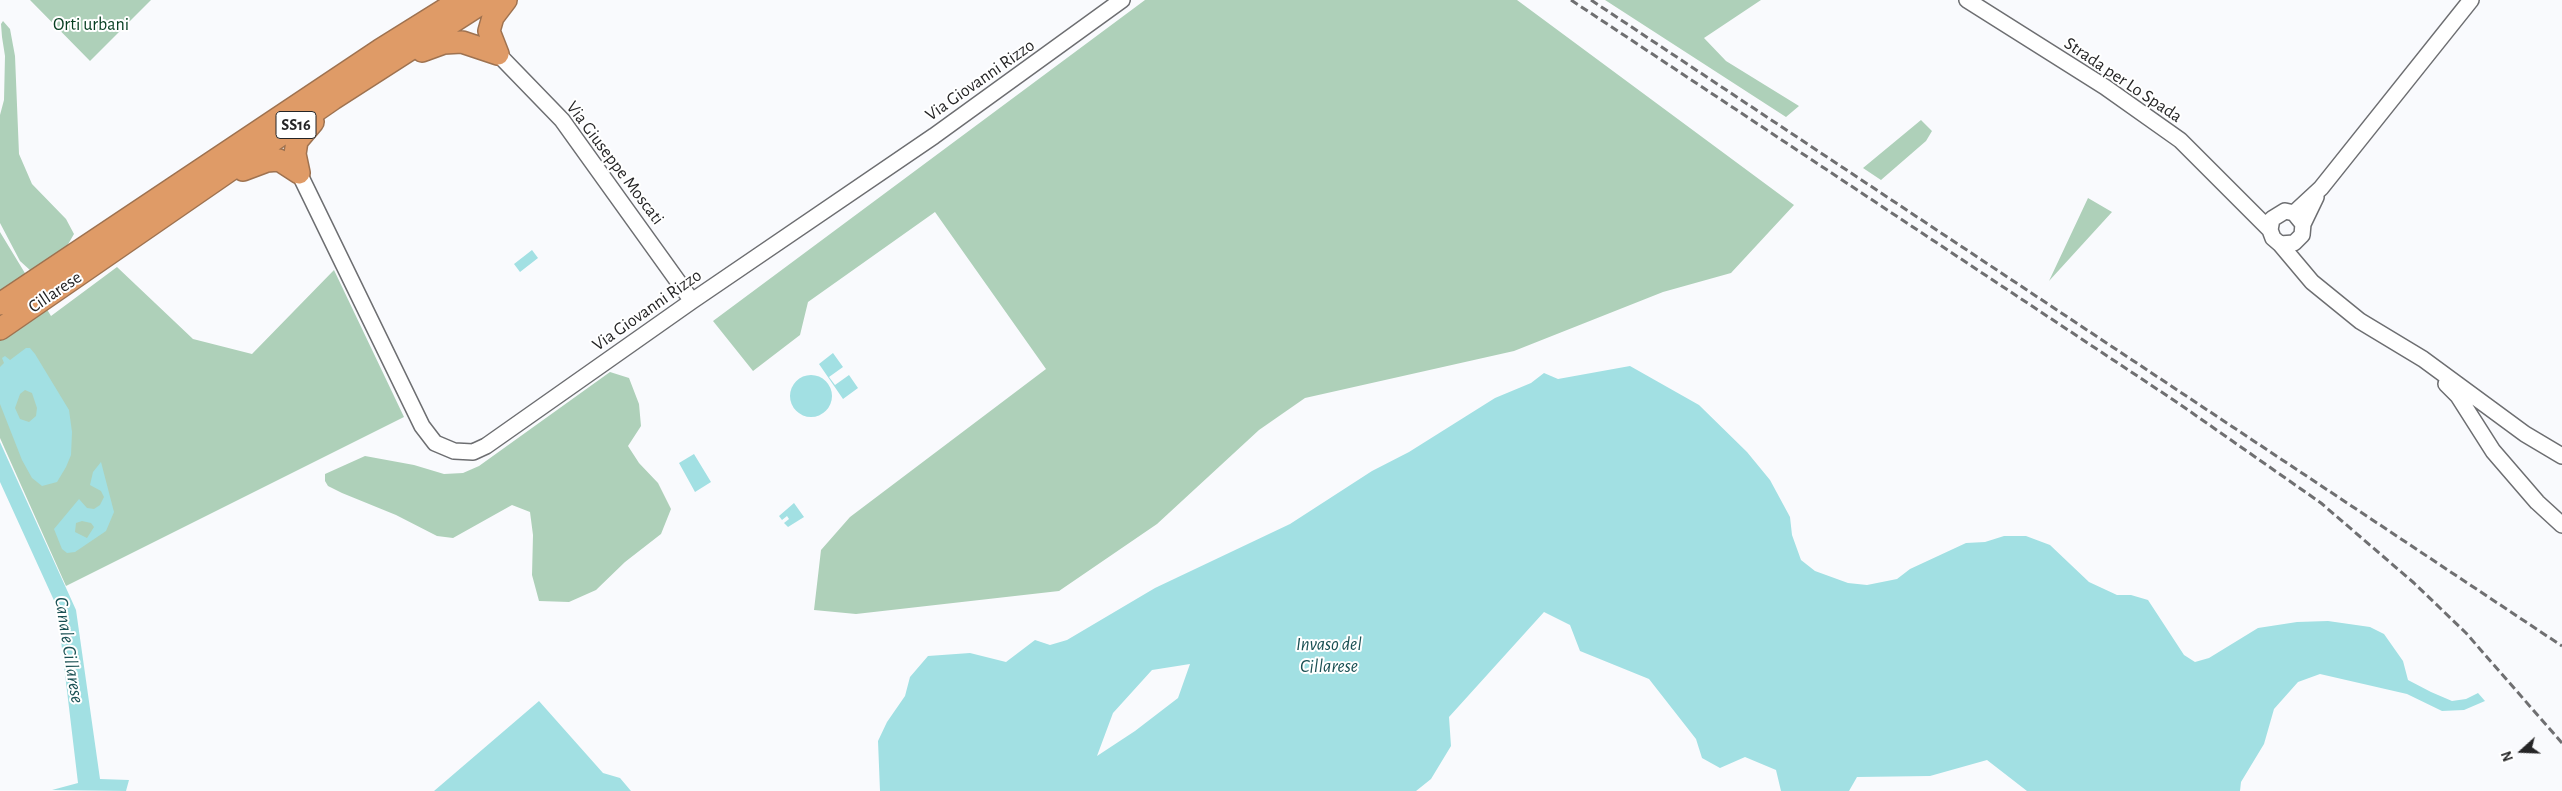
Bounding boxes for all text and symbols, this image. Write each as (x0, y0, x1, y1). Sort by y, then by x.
park label: Orti urbani (53, 14, 129, 36)
street label: Strada per Lo Spada (2060, 33, 2186, 127)
street label: Via Giovanni Rizzo (921, 34, 1039, 126)
street label: Via Giuseppe Moscati (561, 97, 669, 229)
road number: SS16 (276, 112, 316, 138)
street label: Via Giovanni Rizzo (588, 264, 706, 356)
street label: Cillarese (24, 266, 86, 318)
water label: Canale Cillarese (49, 595, 89, 705)
water label: Invaso del Cillarese (1296, 633, 1362, 677)
north arrow (2497, 726, 2547, 776)
text: N (2500, 749, 2516, 763)

